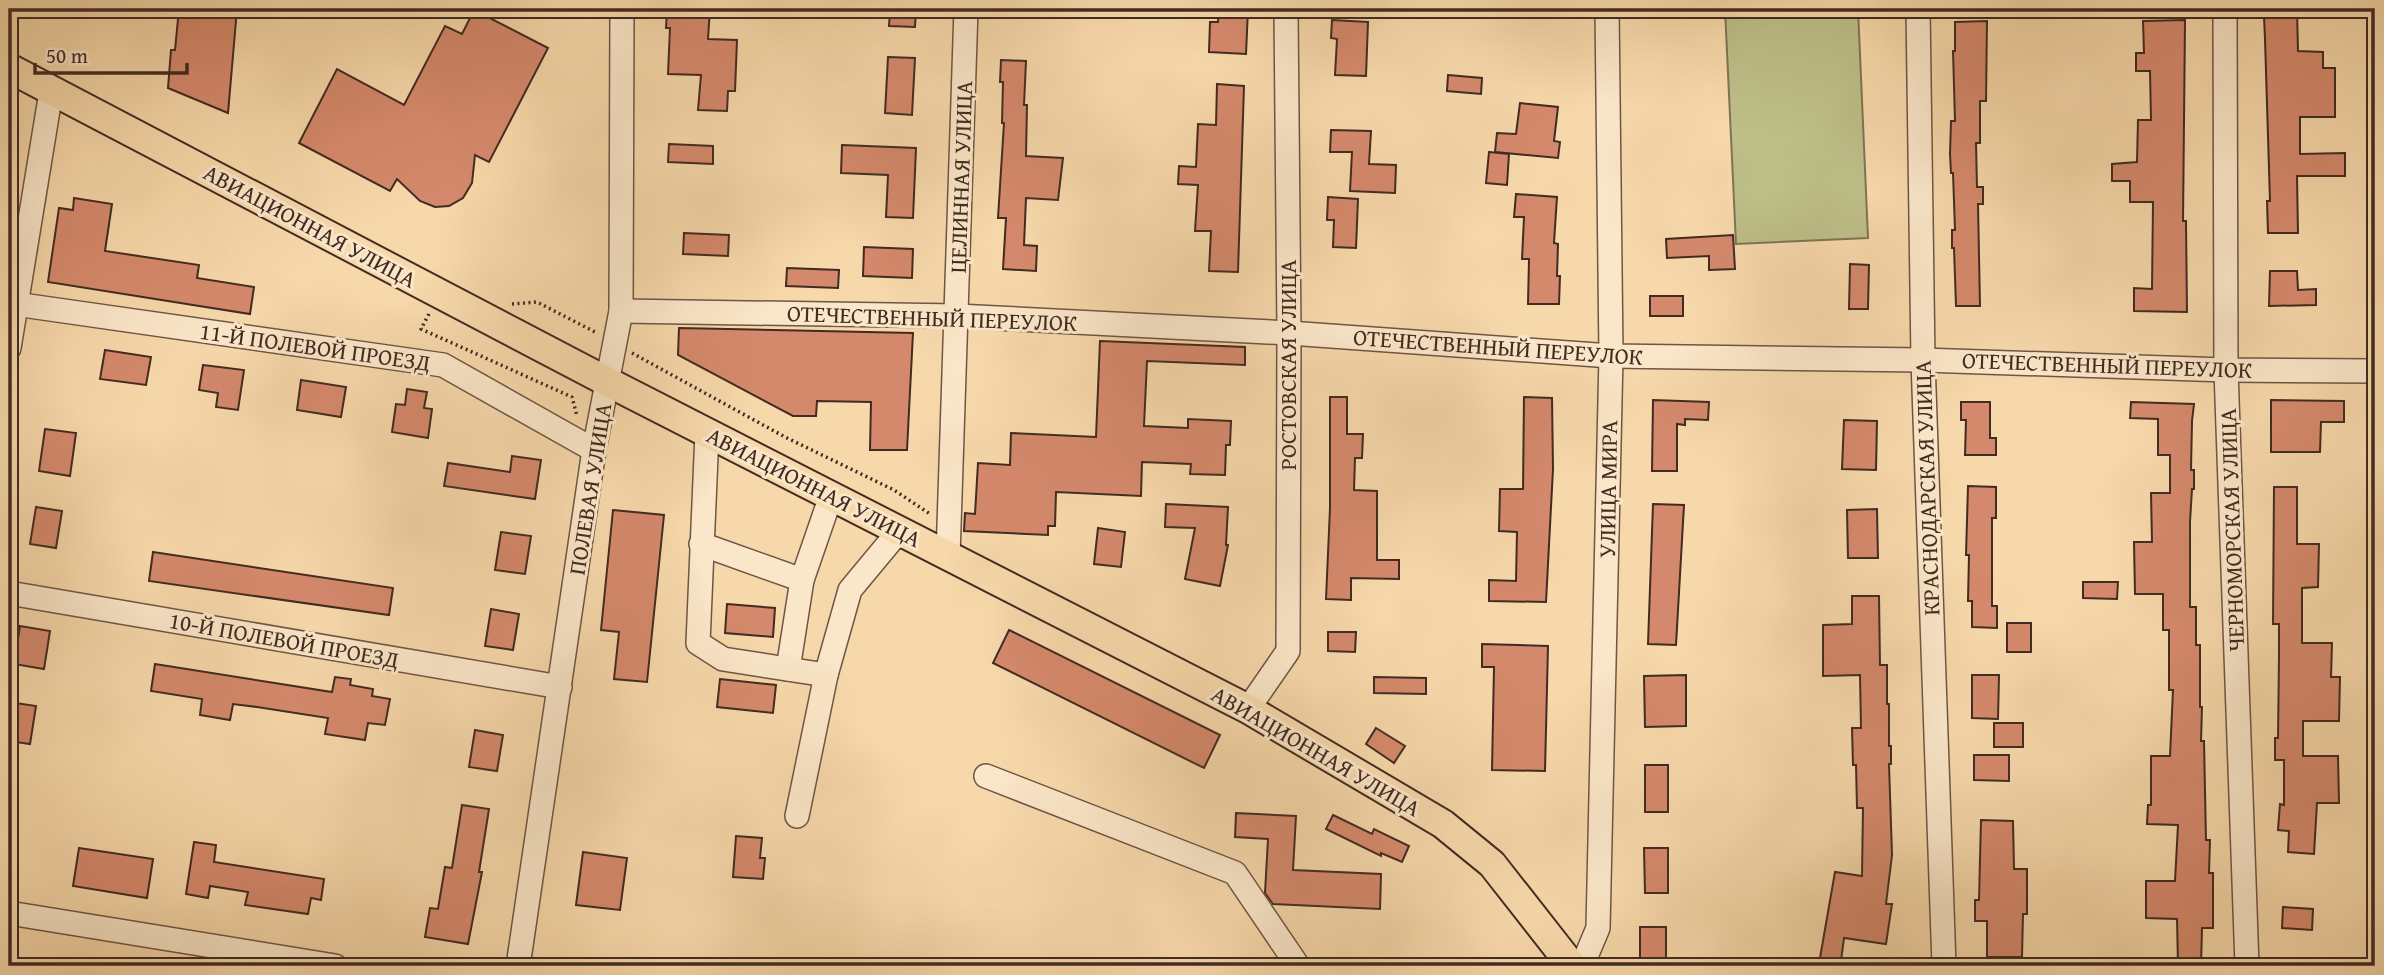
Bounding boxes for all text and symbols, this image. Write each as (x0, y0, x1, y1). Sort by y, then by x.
scale bar (35, 32, 187, 76)
text: 50 m (46, 40, 88, 71)
street label: ЦЕЛИННАЯ УЛИЦА (941, 80, 980, 274)
street label: АВИАЦИОННАЯ УЛИЦА (198, 155, 423, 296)
street label: РОСТОВСКАЯ УЛИЦА (1271, 260, 1304, 470)
street label: ОТЕЧЕСТВЕННЫЙ ПЕРЕУЛОК (786, 296, 1078, 339)
street label: 11-Й ПОЛЕВОЙ ПРОЕЗД (198, 314, 433, 379)
street label: ОТЕЧЕСТВЕННЫЙ ПЕРЕУЛОК (1352, 320, 1644, 373)
street label: ОТЕЧЕСТВЕННЫЙ ПЕРЕУЛОК (1961, 343, 2253, 386)
street label: КРАСНОДАРСКАЯ УЛИЦА (1906, 360, 1947, 616)
street label: ПОЛЕВАЯ УЛИЦА (560, 401, 619, 577)
street label: ЧЕРНОМОРСКАЯ УЛИЦА (2211, 408, 2252, 652)
street label: АВИАЦИОННАЯ УЛИЦА (701, 418, 927, 555)
street label: УЛИЦА МИРА (1590, 420, 1625, 558)
street label: 10-Й ПОЛЕВОЙ ПРОЕЗД (167, 603, 401, 676)
street label: АВИАЦИОННАЯ УЛИЦА (1206, 677, 1427, 824)

